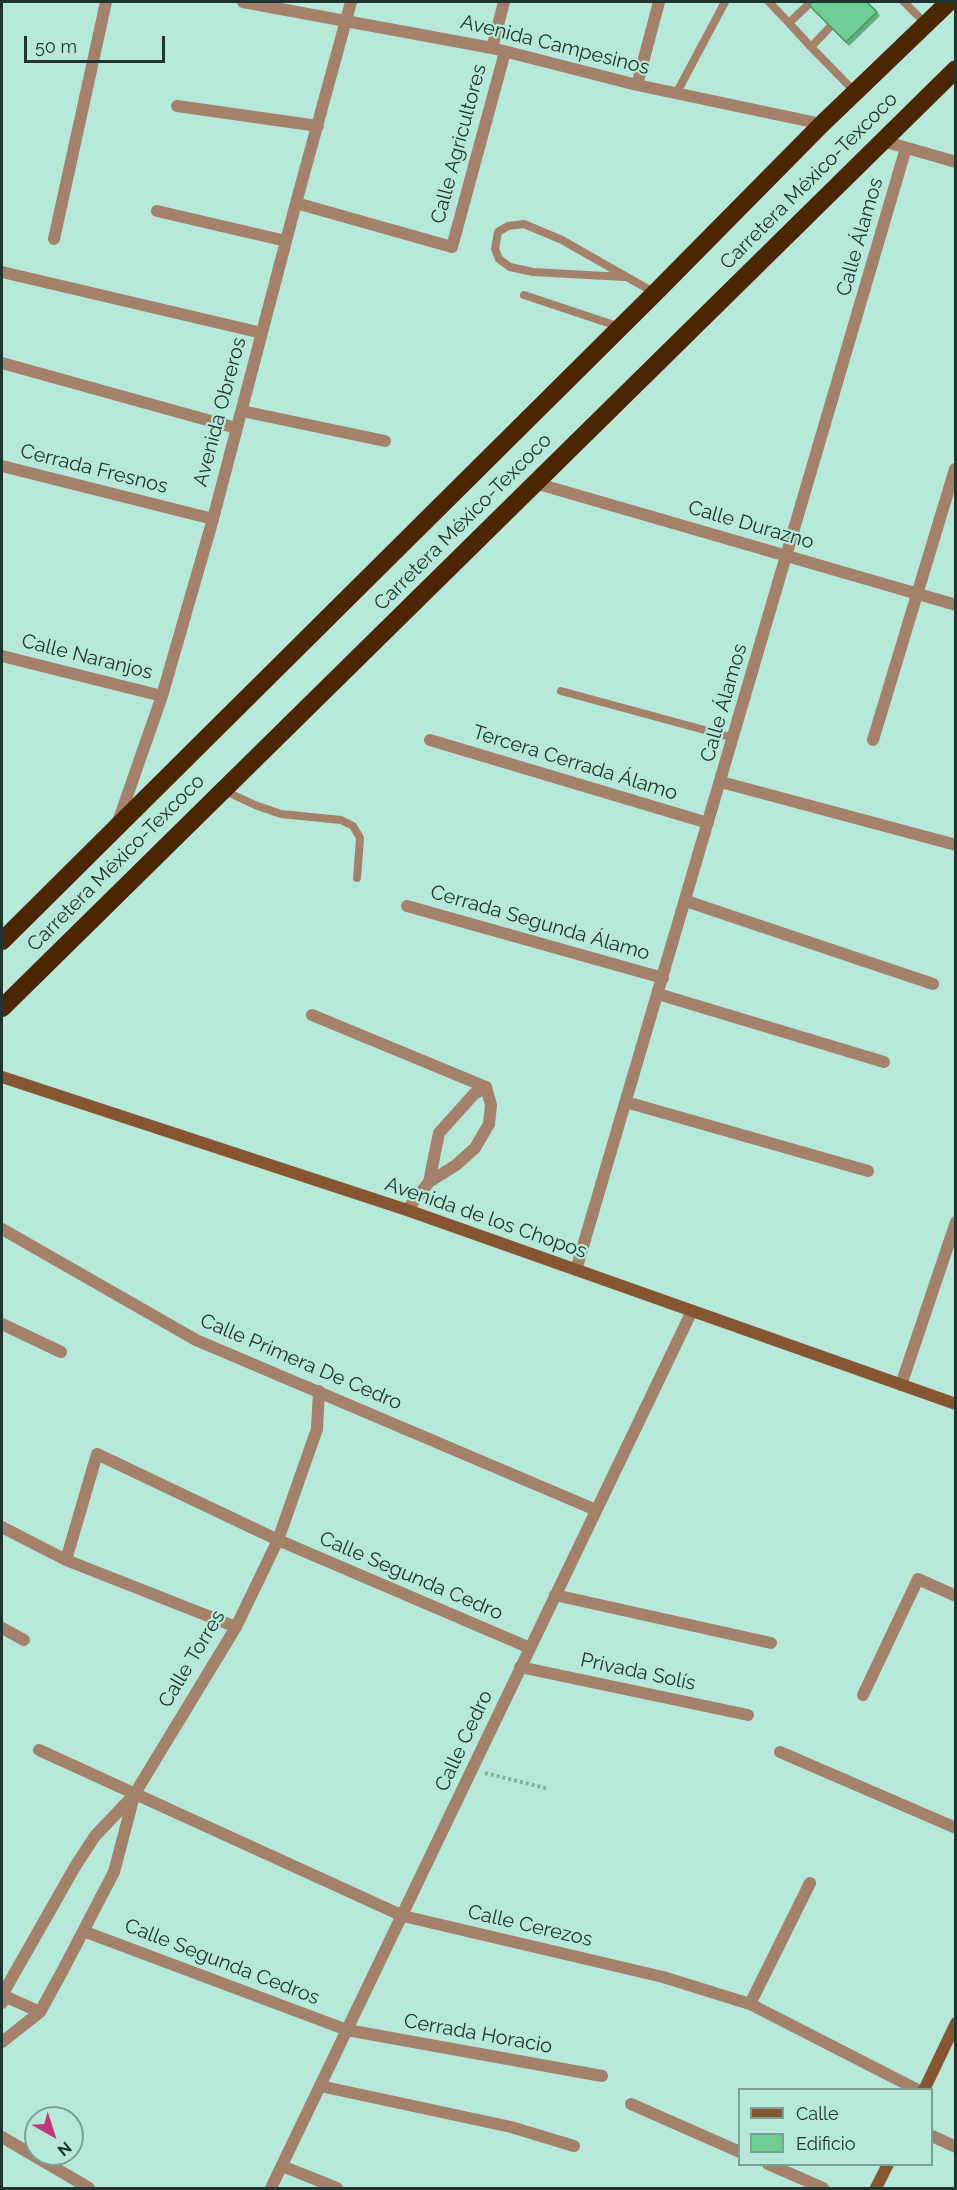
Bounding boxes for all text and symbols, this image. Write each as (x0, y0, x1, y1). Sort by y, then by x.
street label: Avenida Campesinos (458, 10, 652, 80)
scale bar (27, 24, 168, 62)
text: 50 m (35, 36, 77, 57)
street label: Calle Agricultores (426, 62, 492, 226)
street label: Carretera México-Texcoco (715, 87, 903, 275)
street label: Calle Álamos (832, 175, 888, 299)
street label: Avenida Obreros (189, 335, 251, 489)
street label: Carretera México-Texcoco (369, 428, 557, 616)
street label: Cerrada Fresnos (18, 439, 170, 499)
street label: Calle Durazno (685, 496, 817, 554)
street label: Calle Naranjos (19, 629, 155, 685)
street label: Calle Álamos (696, 641, 752, 765)
street label: Tercera Cerrada Álamo (470, 720, 680, 806)
street label: Carretera México-Texcoco (22, 769, 210, 957)
street label: Cerrada Segunda Álamo (428, 880, 652, 966)
street label: Avenida de los Chopos (382, 1172, 590, 1264)
street label: Calle Primera De Cedro (196, 1309, 406, 1415)
street label: Calle Segunda Cedro (316, 1526, 506, 1626)
street label: Calle Torres (154, 1606, 230, 1712)
street label: Privada Solís (578, 1648, 698, 1696)
street label: Calle Cedro (430, 1687, 498, 1795)
street label: Calle Cerezos (465, 1900, 595, 1952)
street label: Calle Segunda Cedros (121, 1914, 323, 2010)
street label: Cerrada Horacio (402, 2009, 554, 2059)
legend (738, 2088, 933, 2166)
text: Calle (796, 2103, 839, 2124)
north arrow (24, 2106, 84, 2166)
text: Edificio (796, 2133, 855, 2154)
text: N (54, 2138, 75, 2160)

